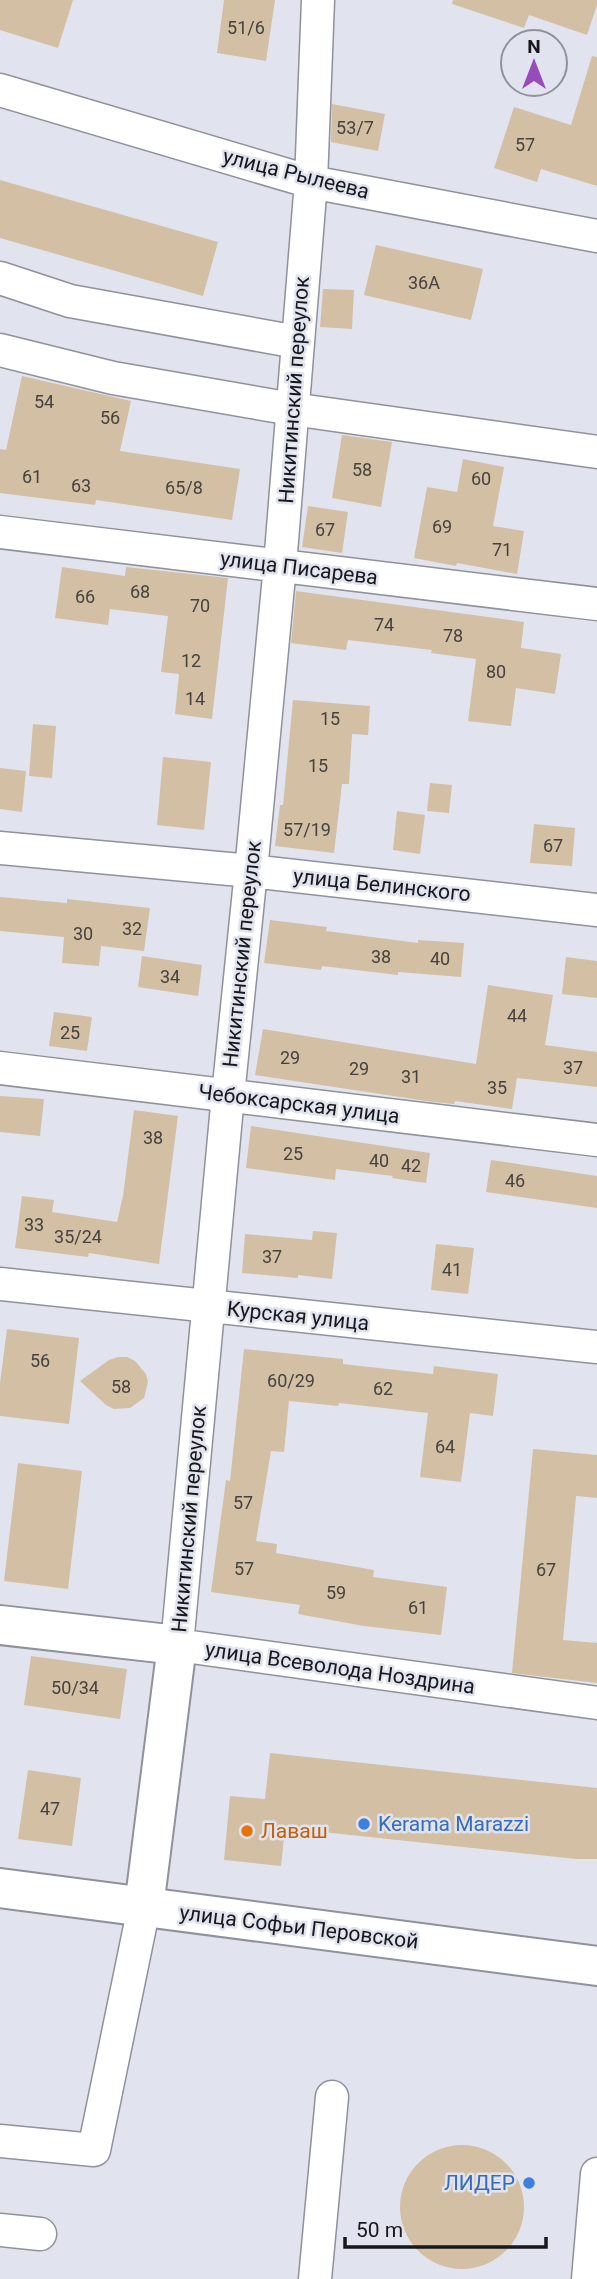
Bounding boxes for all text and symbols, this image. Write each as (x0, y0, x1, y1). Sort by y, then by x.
house number: 51/6 (227, 17, 265, 38)
north arrow (499, 28, 569, 98)
text: N (527, 35, 541, 58)
house number: 53/7 (336, 117, 374, 138)
house number: 57 (515, 134, 535, 155)
street label: улица Рылеева (220, 144, 372, 204)
house number: 36А (408, 272, 440, 293)
street label: Никитинский переулок (274, 275, 314, 504)
house number: 54 (34, 391, 54, 412)
house number: 56 (100, 407, 120, 428)
house number: 58 (352, 459, 372, 480)
house number: 61 (22, 466, 42, 487)
house number: 60 (471, 468, 491, 489)
house number: 63 (71, 475, 91, 496)
house number: 65/8 (165, 477, 203, 498)
house number: 69 (432, 516, 452, 537)
house number: 67 (315, 519, 335, 540)
house number: 71 (492, 539, 512, 560)
street label: улица Писарева (219, 546, 379, 590)
house number: 68 (130, 581, 150, 602)
house number: 66 (75, 586, 95, 607)
house number: 70 (190, 595, 210, 616)
house number: 74 (374, 614, 394, 635)
house number: 78 (443, 625, 463, 646)
house number: 12 (181, 650, 201, 671)
house number: 80 (486, 661, 506, 682)
house number: 14 (185, 688, 205, 709)
house number: 15 (320, 708, 340, 729)
house number: 15 (308, 755, 328, 776)
house number: 57/19 (283, 819, 331, 840)
house number: 67 (543, 835, 563, 856)
street label: Никитинский переулок (218, 839, 266, 1068)
street label: улица Белинского (292, 864, 472, 906)
house number: 32 (122, 918, 142, 939)
house number: 30 (73, 923, 93, 944)
house number: 38 (371, 946, 391, 967)
house number: 40 (430, 948, 450, 969)
house number: 34 (160, 966, 180, 987)
house number: 44 (507, 1005, 527, 1026)
house number: 25 (60, 1022, 80, 1043)
house number: 29 (280, 1047, 300, 1068)
house number: 37 (563, 1057, 583, 1078)
house number: 29 (349, 1058, 369, 1079)
house number: 31 (401, 1066, 421, 1087)
house number: 35 (487, 1077, 507, 1098)
street label: Чебоксарская улица (197, 1080, 401, 1128)
house number: 38 (143, 1127, 163, 1148)
house number: 25 (283, 1143, 303, 1164)
house number: 40 (369, 1150, 389, 1171)
house number: 42 (401, 1155, 421, 1176)
house number: 46 (505, 1170, 525, 1191)
house number: 33 (24, 1214, 44, 1235)
house number: 35/24 (54, 1226, 102, 1247)
house number: 37 (262, 1246, 282, 1267)
house number: 41 (442, 1259, 462, 1280)
street label: Курская улица (226, 1297, 370, 1335)
house number: 56 (30, 1350, 50, 1371)
house number: 60/29 (267, 1370, 315, 1391)
house number: 58 (111, 1376, 131, 1397)
house number: 62 (373, 1378, 393, 1399)
street label: Никитинский переулок (167, 1404, 211, 1633)
house number: 64 (435, 1436, 455, 1457)
house number: 57 (233, 1492, 253, 1513)
house number: 57 (234, 1558, 254, 1579)
house number: 67 (536, 1559, 556, 1580)
house number: 59 (326, 1582, 346, 1603)
house number: 61 (408, 1597, 428, 1618)
street label: улица Всеволода Ноздрина (203, 1637, 477, 1699)
house number: 50/34 (51, 1677, 99, 1698)
house number: 47 (40, 1798, 60, 1819)
place label: Kerama Marazzi (378, 1812, 529, 1836)
marker: Kerama Marazzi (356, 1816, 372, 1832)
place label: Лаваш (261, 1819, 328, 1843)
marker: Лаваш (239, 1823, 255, 1839)
street label: улица Софьи Перовской (178, 1900, 420, 1954)
place label: ЛИДЕР (444, 2171, 515, 2195)
marker: ЛИДЕР (521, 2175, 537, 2191)
scale bar (345, 2206, 546, 2250)
text: 50 m (356, 2218, 403, 2242)

